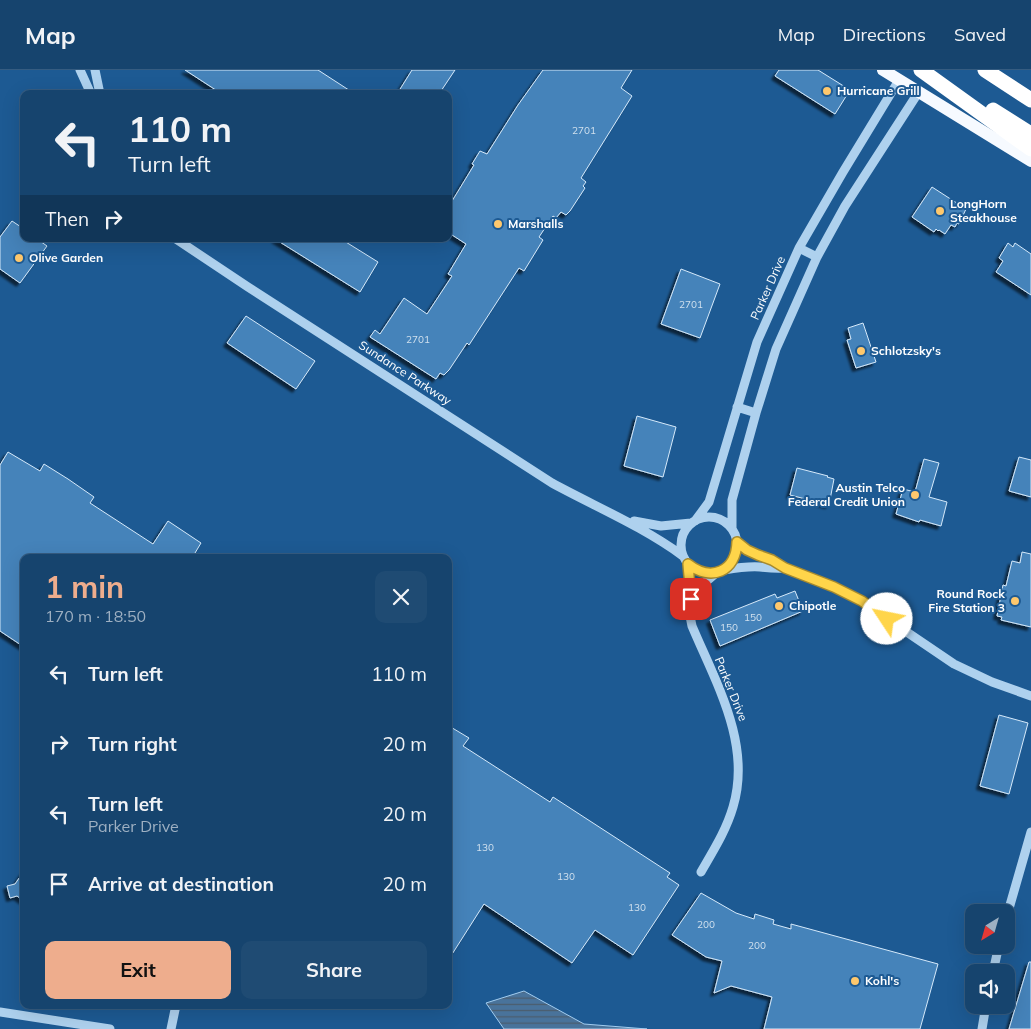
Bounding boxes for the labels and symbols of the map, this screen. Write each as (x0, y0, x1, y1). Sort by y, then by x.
place label: Hurricane Grill (837, 83, 920, 98)
marker: Hurricane Grill (821, 85, 833, 97)
house number: 2701 (572, 124, 596, 137)
place label: LongHorn Steakhouse (950, 196, 1017, 225)
marker: LongHorn Steakhouse (934, 205, 946, 217)
place label: Marshalls (508, 216, 564, 231)
marker: Marshalls (492, 218, 504, 230)
place label: Olive Garden (29, 250, 103, 265)
marker: Olive Garden (13, 252, 25, 264)
street label: Parker Drive (747, 254, 788, 322)
house number: 2701 (679, 298, 703, 311)
house number: 2701 (406, 333, 430, 346)
street label: Sundance Parkway (356, 337, 455, 408)
place label: Schlotzsky's (871, 343, 941, 358)
marker: Schlotzsky's (855, 345, 867, 357)
place label: Austin Telco Federal Credit Union (788, 480, 905, 509)
marker: Austin Telco Federal Credit Union (909, 489, 921, 501)
pin (670, 578, 712, 620)
place label: Round Rock Fire Station 3 (928, 586, 1005, 615)
position arrow (860, 592, 912, 644)
marker: Round Rock Fire Station 3 (1009, 595, 1021, 607)
place label: Chipotle (789, 598, 837, 613)
marker: Chipotle (773, 600, 785, 612)
house number: 150 (744, 611, 762, 624)
house number: 150 (720, 621, 738, 634)
street label: Parker Drive (712, 654, 751, 723)
house number: 130 (476, 841, 494, 854)
house number: 130 (557, 870, 575, 883)
house number: 130 (628, 901, 646, 914)
north arrow (965, 904, 1015, 954)
house number: 200 (697, 918, 715, 931)
house number: 200 (748, 939, 766, 952)
place label: Kohl's (865, 973, 899, 988)
marker: Kohl's (849, 975, 861, 987)

